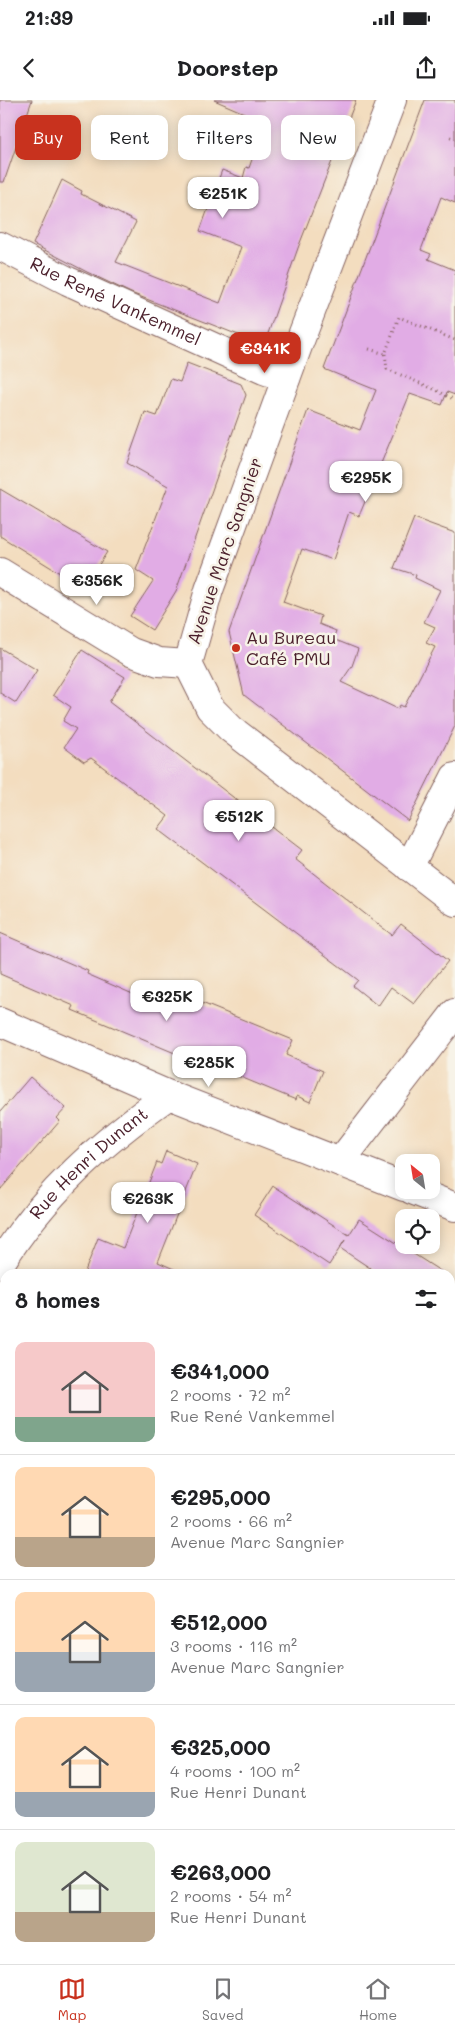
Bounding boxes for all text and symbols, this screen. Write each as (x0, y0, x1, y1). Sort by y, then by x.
text: 21:39 (25, 5, 73, 30)
text: Doorstep (177, 53, 278, 82)
icon: back (15, 54, 43, 82)
icon: share (412, 54, 440, 82)
chip: Buy (15, 115, 81, 160)
chip: Rent (91, 115, 168, 160)
chip: Filters (178, 115, 271, 160)
chip: New (281, 115, 355, 160)
pin: €251K (188, 176, 258, 219)
text: €251K (199, 182, 247, 203)
street label: Rue René Vankemmel (26, 250, 205, 351)
pin: €341K (230, 332, 300, 374)
text: €341K (240, 337, 290, 358)
street label: Avenue Marc Sangnier (181, 454, 267, 647)
pin: €295K (331, 460, 401, 503)
text: €295K (340, 466, 392, 487)
pin: €356K (62, 564, 132, 606)
text: €356K (71, 569, 123, 590)
place label: Au Bureau Café PMU (246, 625, 336, 670)
marker: Au Bureau Café PMU (230, 642, 242, 654)
pin: €512K (204, 800, 274, 842)
text: €512K (215, 805, 263, 826)
pin: €325K (132, 980, 202, 1022)
text: €325K (141, 985, 193, 1006)
pin: €285K (174, 1046, 244, 1088)
text: €285K (183, 1051, 235, 1072)
street label: Rue Henri Dunant (23, 1101, 152, 1224)
north arrow (395, 1154, 440, 1199)
map controls (395, 1154, 440, 1254)
pin: €263K (113, 1182, 183, 1224)
text: €263K (122, 1187, 174, 1208)
button: locate (395, 1209, 440, 1254)
icon: filters (412, 1285, 440, 1313)
text: 8 homes (15, 1286, 100, 1313)
text: €341,000 (170, 1357, 269, 1384)
icon: home (55, 1362, 115, 1422)
text: 2 rooms · 72 m² (170, 1384, 291, 1405)
text: Rue René Vankemmel (170, 1405, 335, 1426)
text: €295,000 (170, 1483, 271, 1510)
icon: home (55, 1487, 115, 1547)
text: 2 rooms · 66 m² (170, 1510, 292, 1531)
text: Avenue Marc Sangnier (170, 1531, 345, 1552)
text: €512,000 (170, 1608, 267, 1635)
icon: home (55, 1612, 115, 1672)
text: 3 rooms · 116 m² (170, 1635, 297, 1656)
text: Avenue Marc Sangnier (170, 1656, 345, 1677)
text: €325,000 (170, 1733, 271, 1760)
icon: home (55, 1737, 115, 1797)
text: 4 rooms · 100 m² (170, 1760, 300, 1781)
text: Rue Henri Dunant (170, 1781, 307, 1802)
text: €263,000 (170, 1858, 271, 1885)
icon: home (55, 1862, 115, 1922)
text: 2 rooms · 54 m² (170, 1885, 291, 1906)
text: Rue Henri Dunant (170, 1906, 307, 1927)
tab: Map (58, 1975, 86, 2024)
tab: Saved (202, 1975, 243, 2024)
tab: Home (359, 1975, 397, 2024)

